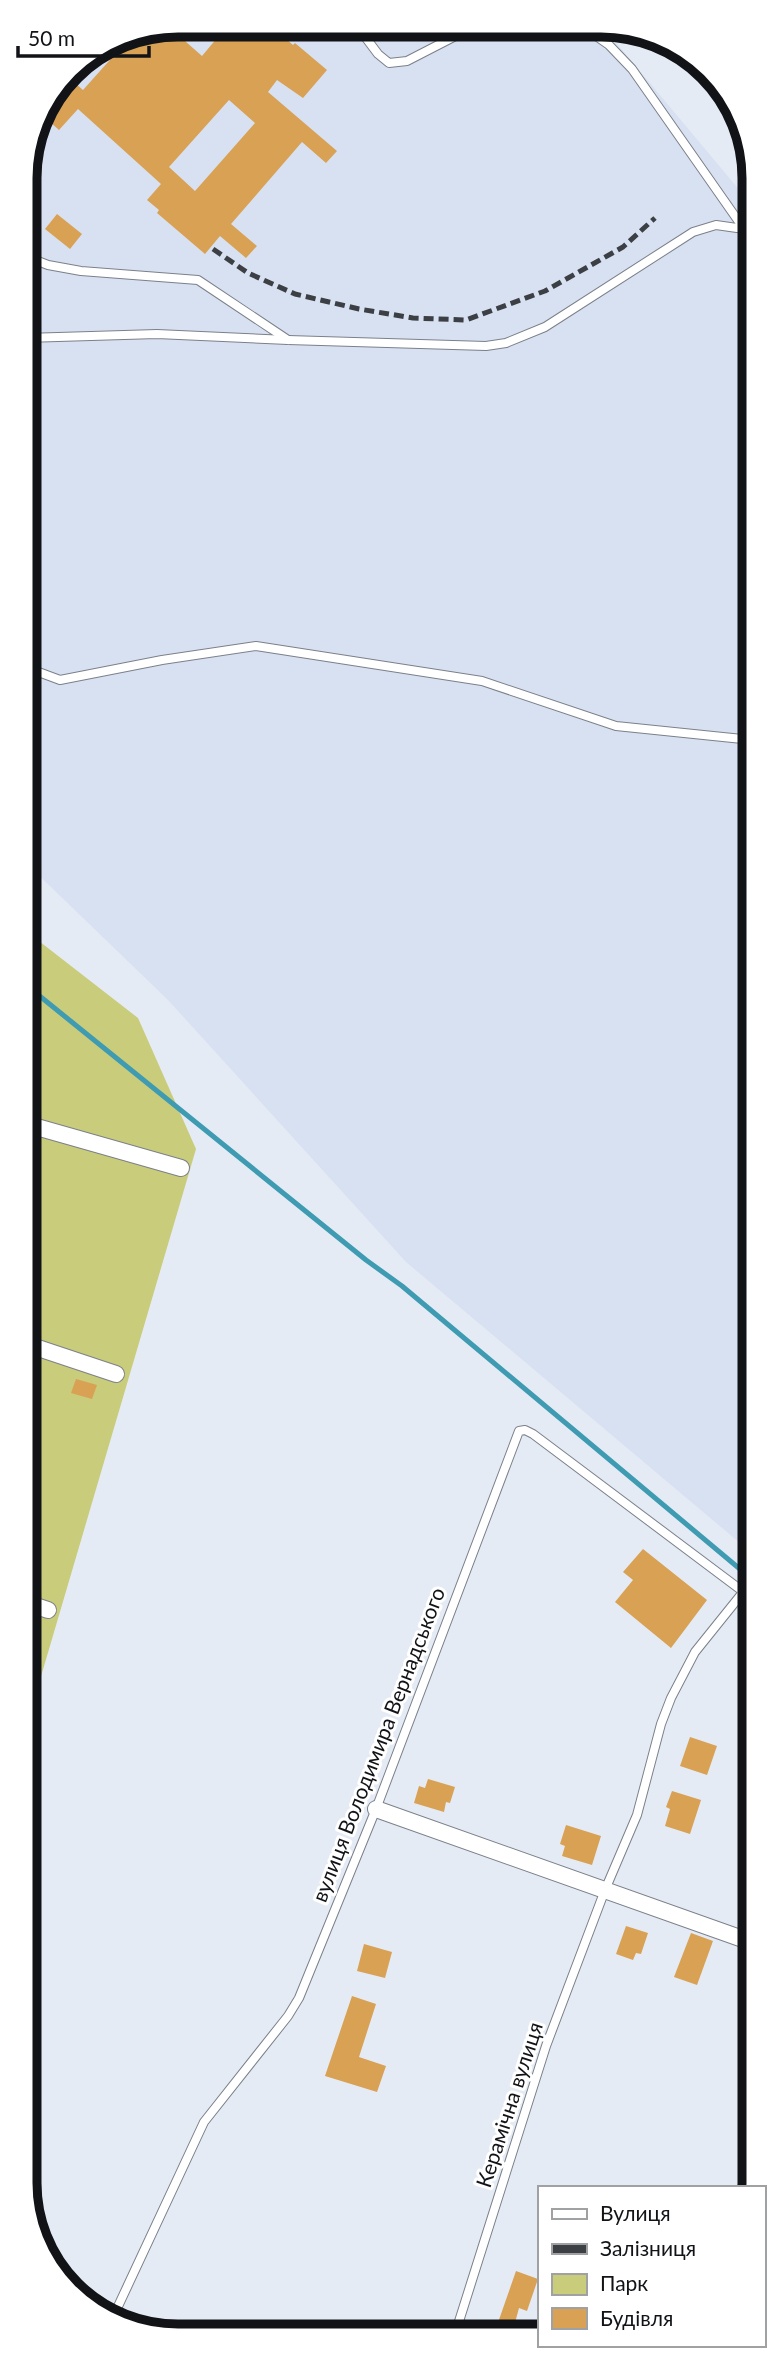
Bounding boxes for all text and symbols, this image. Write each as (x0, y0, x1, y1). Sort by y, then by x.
scale bar (18, 14, 149, 58)
text: 50 m (28, 25, 75, 50)
street label: вулиця Володимира Вернадського (306, 1584, 449, 1905)
street label: Керамічна вулиця (470, 2019, 547, 2190)
legend (538, 2186, 765, 2347)
text: Вулиця (600, 2200, 671, 2225)
text: Залізниця (600, 2235, 696, 2260)
text: Парк (600, 2270, 648, 2295)
text: Будівля (600, 2305, 673, 2330)

